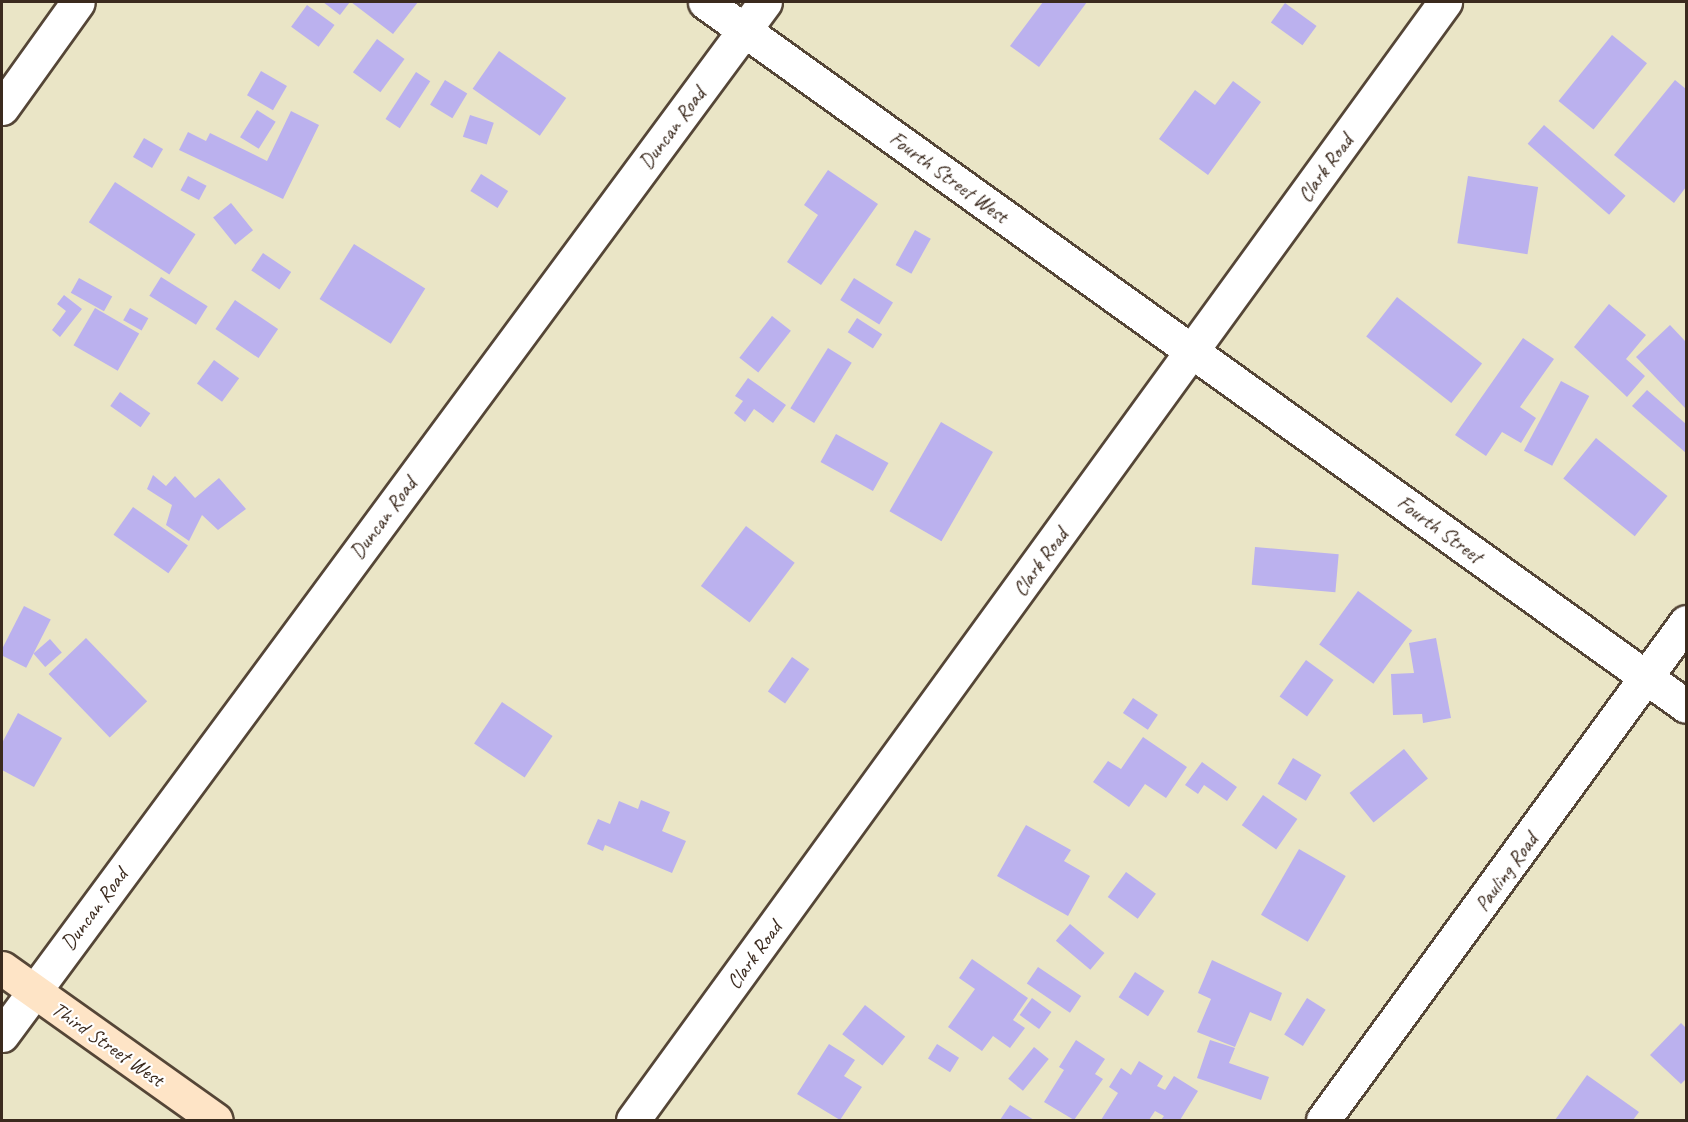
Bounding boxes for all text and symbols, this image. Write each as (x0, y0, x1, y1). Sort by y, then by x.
street label: Duncan Road (633, 83, 711, 173)
street label: Fourth Street West (885, 126, 1013, 228)
street label: Clark Road (1292, 129, 1358, 207)
street label: Duncan Road (344, 473, 422, 563)
street label: Fourth Street (1392, 490, 1488, 568)
street label: Clark Road (1007, 523, 1073, 601)
street label: Pauling Road (1469, 828, 1543, 916)
street label: Duncan Road (55, 864, 133, 954)
street label: Clark Road (721, 916, 787, 994)
street label: Third Street West (47, 996, 169, 1092)

